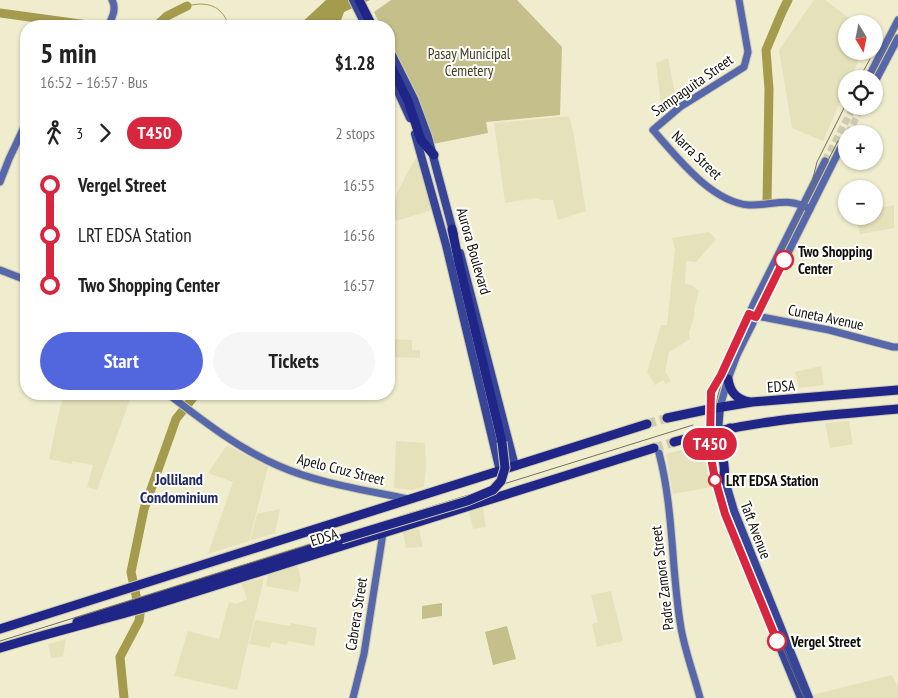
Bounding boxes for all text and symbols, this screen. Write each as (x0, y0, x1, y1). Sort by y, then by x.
north arrow (838, 15, 882, 60)
map controls (838, 15, 883, 225)
text: 5 min (40, 34, 97, 71)
park label: Pasay Municipal Cemetery (428, 44, 511, 80)
street label: Sampaguita Street (648, 50, 736, 120)
text: $1.28 (335, 51, 375, 75)
button: locate (838, 70, 883, 115)
text: 16:52 – 16:57 · Bus (40, 72, 148, 92)
icon: walk (40, 119, 68, 147)
icon: forward (91, 119, 119, 147)
text: T450 (137, 121, 172, 144)
text: 3 (76, 123, 83, 143)
text: 2 stops (335, 123, 375, 143)
button: + (838, 125, 883, 170)
street label: Narra Street (668, 126, 726, 184)
text: Vergel Street (78, 173, 166, 197)
text: 16:55 (343, 175, 375, 195)
button: − (838, 180, 883, 225)
street label: Aurora Boulevard (453, 205, 495, 297)
text: LRT EDSA Station (78, 223, 192, 247)
text: 16:56 (343, 225, 375, 245)
place label: Two Shopping Center (798, 242, 873, 278)
marker: Two Shopping Center (774, 250, 794, 270)
text: Two Shopping Center (78, 273, 220, 297)
text: 16:57 (343, 275, 375, 295)
street label: Cuneta Avenue (786, 300, 866, 334)
button: Start (40, 332, 203, 390)
button: Tickets (213, 332, 375, 390)
street label: EDSA (766, 375, 796, 396)
line badge: T450 (675, 428, 745, 460)
text: T450 (693, 432, 727, 455)
street label: Apelo Cruz Street (295, 449, 387, 489)
district label: Jolliland Condominium (140, 469, 218, 507)
place label: LRT EDSA Station (726, 471, 819, 490)
marker: LRT EDSA Station (708, 473, 722, 487)
street label: Taft Avenue (736, 499, 776, 561)
street label: EDSA (308, 524, 341, 550)
street label: Padre Zamora Street (646, 525, 678, 631)
street label: Cabrera Street (341, 576, 371, 652)
marker: Vergel Street (767, 631, 787, 651)
place label: Vergel Street (790, 632, 861, 651)

